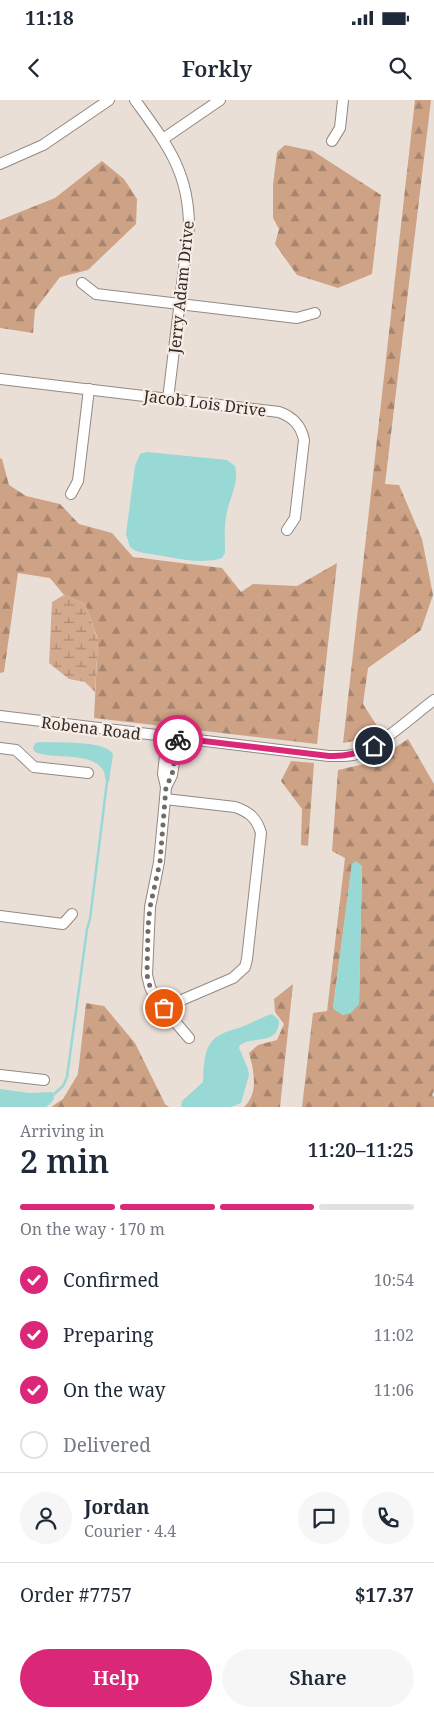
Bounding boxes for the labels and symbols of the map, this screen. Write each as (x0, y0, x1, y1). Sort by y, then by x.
street label: Jerry Adam Drive (163, 219, 199, 356)
street label: Jacob Lois Drive (141, 384, 268, 421)
street label: Robena Road (40, 711, 142, 745)
courier (153, 715, 203, 765)
pin (353, 725, 395, 767)
pin (143, 987, 185, 1029)

